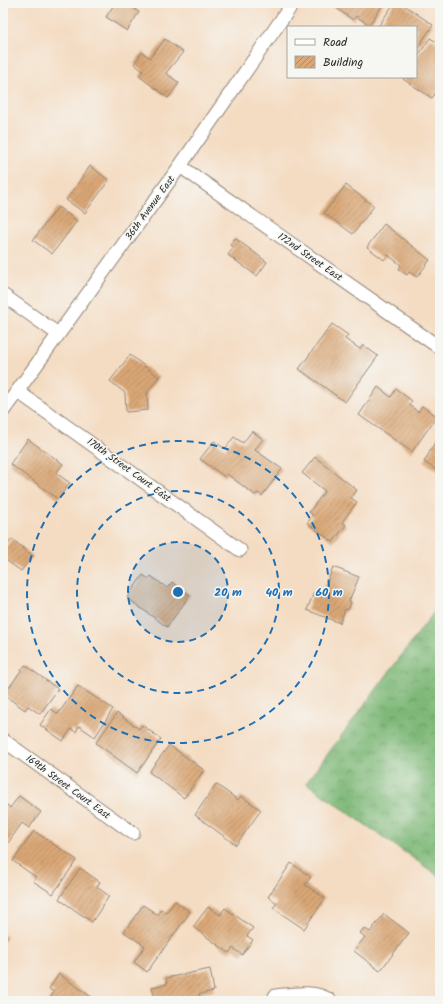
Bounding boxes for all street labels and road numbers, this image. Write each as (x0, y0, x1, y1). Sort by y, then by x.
street label: 36th Avenue East (121, 172, 179, 244)
street label: 172nd Street East (274, 229, 346, 285)
street label: 170th Street Court East (84, 434, 174, 506)
street label: 169th Street Court East (22, 751, 114, 823)

